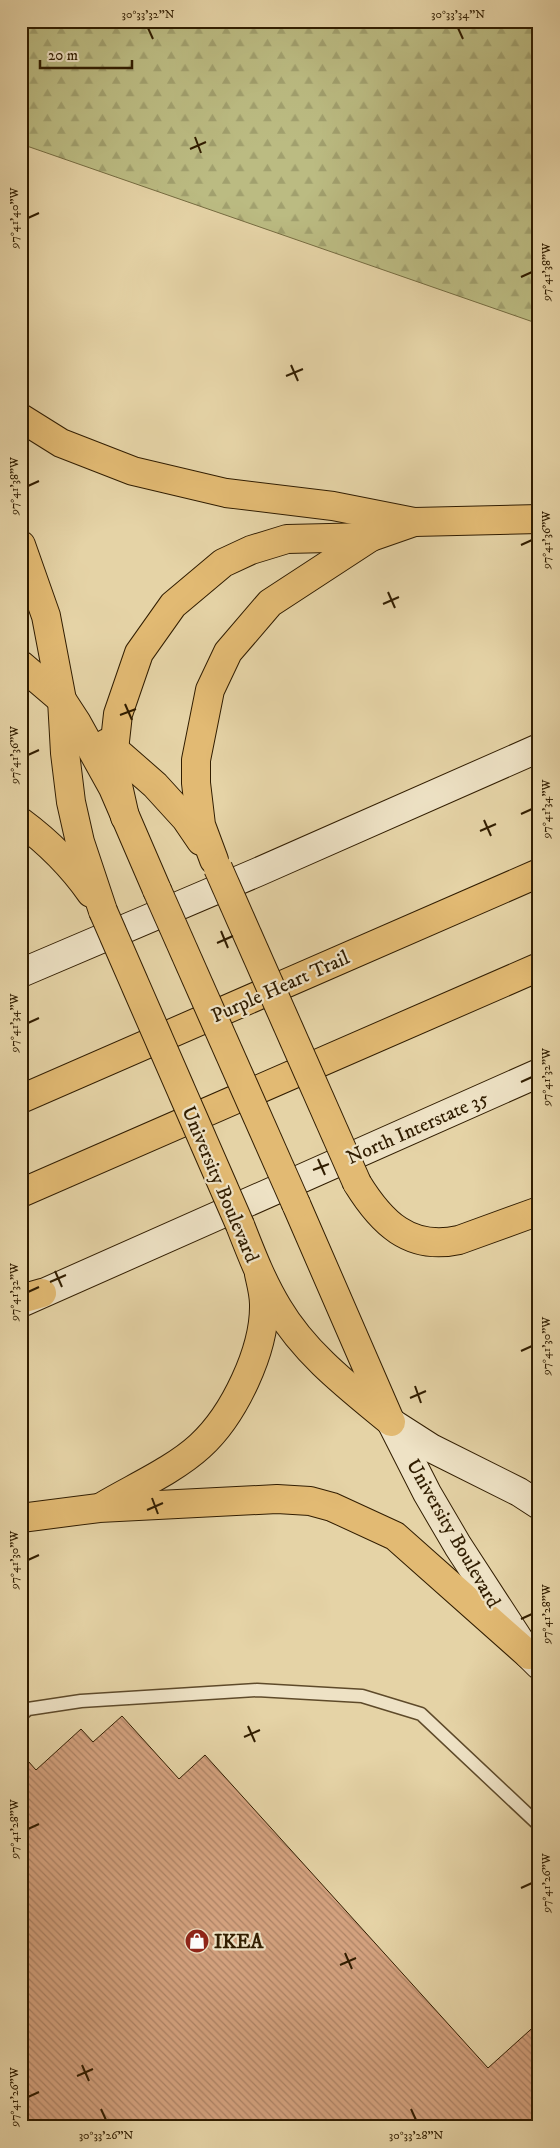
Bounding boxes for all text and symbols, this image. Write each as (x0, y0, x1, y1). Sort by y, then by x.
text: 30°33'32"N (122, 7, 175, 22)
text: 30°33'34"N (431, 7, 485, 22)
scale bar (40, 38, 132, 70)
text: 20 m (48, 46, 78, 65)
text: 97°41'40"W (7, 187, 22, 249)
text: 97°41'38"W (539, 242, 554, 302)
text: 97°41'38"W (7, 456, 22, 516)
text: 97°41'36"W (539, 510, 554, 570)
text: 97°41'36"W (7, 725, 22, 785)
text: 97°41'34"W (539, 779, 554, 839)
street label: Purple Heart Trail (208, 946, 354, 1029)
text: 97°41'34"W (7, 993, 22, 1053)
text: 97°41'32"W (539, 1047, 554, 1107)
street label: North Interstate 35 (343, 1086, 493, 1171)
street label: University Boulevard (175, 1102, 264, 1267)
text: 97°41'32"W (7, 1262, 22, 1322)
text: 97°41'30"W (539, 1316, 554, 1376)
street label: University Boulevard (400, 1455, 506, 1613)
text: 97°41'30"W (7, 1530, 22, 1590)
text: 97°41'28"W (539, 1583, 554, 1645)
text: 97°41'28"W (7, 1798, 22, 1860)
text: 97°41'26"W (539, 1852, 554, 1914)
shop icon: IKEA (184, 1928, 210, 1954)
place label: IKEA (214, 1930, 264, 1955)
text: 97°41'26"W (7, 2066, 22, 2128)
text: 30°33'26"N (79, 2128, 134, 2143)
text: 30°33'28"N (389, 2128, 443, 2143)

